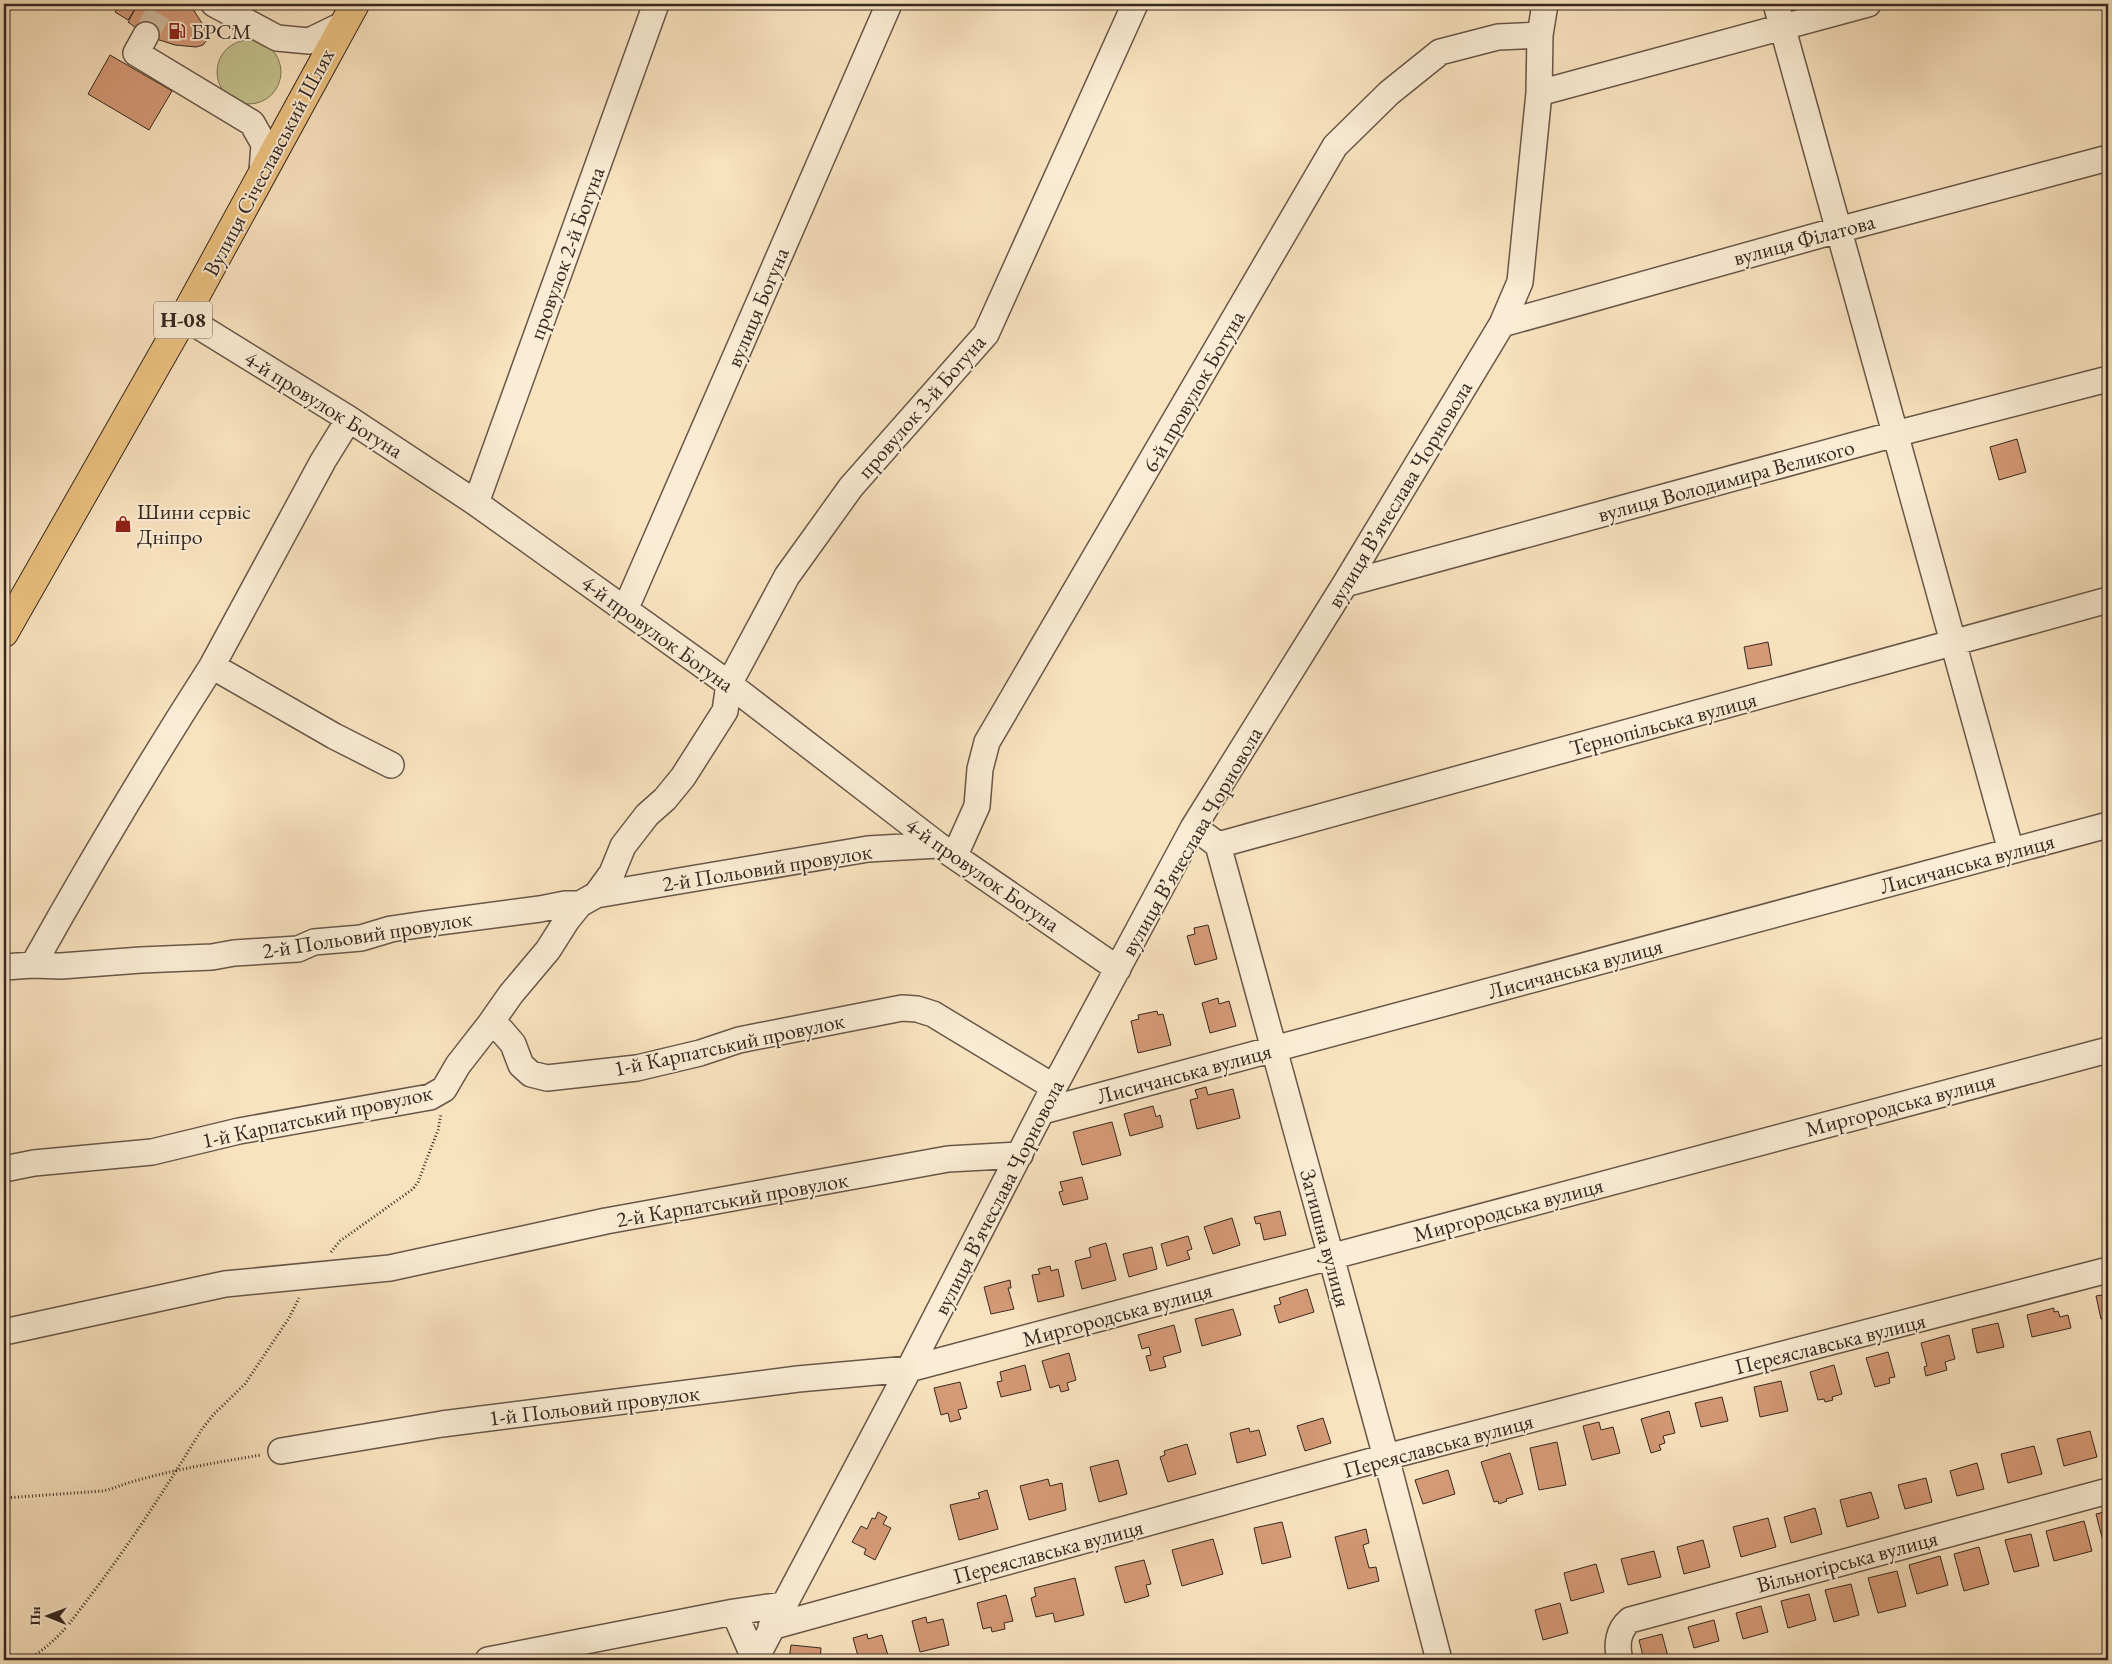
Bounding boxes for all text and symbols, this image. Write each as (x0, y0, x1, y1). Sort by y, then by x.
place label: БРСМ (191, 17, 252, 46)
fuel station icon: БРСМ (167, 21, 187, 41)
street label: Вулиця Січеславський Шлях (196, 43, 341, 281)
street label: провулок 2-й Богуна (522, 163, 611, 344)
street label: вулиця Філатова (1730, 207, 1878, 272)
street label: вулиця Богуна (719, 243, 796, 371)
road number: Н-08 (154, 302, 212, 338)
street label: 6-й провулок Богуна (1135, 305, 1252, 477)
street label: провулок 3-й Богуна (851, 328, 992, 484)
street label: 4-й провулок Богуна (239, 344, 409, 465)
street label: вулиця Вʼячеслава Чорновола (1320, 375, 1479, 613)
street label: вулиця Володимира Великого (1595, 432, 1858, 529)
place label: Шини сервіс Дніпро (137, 497, 251, 551)
shop icon: Шини сервіс Дніпро (113, 514, 133, 534)
street label: 4-й провулок Богуна (576, 568, 740, 699)
street label: Тернопільська вулиця (1566, 685, 1760, 762)
street label: вулиця Вʼячеслава Чорновола (1114, 721, 1269, 961)
street label: 4-й провулок Богуна (900, 810, 1066, 939)
street label: Лисичанська вулиця (1877, 826, 2058, 901)
street label: 2-й Польовий провулок (660, 837, 874, 898)
street label: 2-й Польовий провулок (260, 904, 474, 965)
street label: Лисичанська вулиця (1485, 931, 1666, 1006)
street label: 1-й Карпатський провулок (611, 1006, 848, 1083)
street label: Лисичанська вулиця (1094, 1036, 1275, 1111)
street label: Миргородська вулиця (1802, 1065, 1998, 1144)
street label: вулиця Вʼячеслава Чорновола (926, 1075, 1070, 1320)
street label: 1-й Карпатський провулок (199, 1078, 436, 1155)
street label: 2-й Карпатський провулок (614, 1165, 851, 1234)
street label: Затишна вулиця (1293, 1166, 1358, 1311)
street label: Миргородська вулиця (1410, 1170, 1606, 1249)
street label: Миргородська вулиця (1019, 1275, 1215, 1354)
street label: Переяславська вулиця (1732, 1306, 1929, 1381)
street label: 1-й Польовий провулок (487, 1378, 701, 1433)
street label: Переяславська вулиця (1340, 1406, 1537, 1485)
street label: Переяславська вулиця (950, 1512, 1147, 1591)
street label: Вільногірська вулиця (1753, 1523, 1941, 1600)
north arrow (22, 1592, 72, 1642)
text: Пн (26, 1606, 44, 1626)

